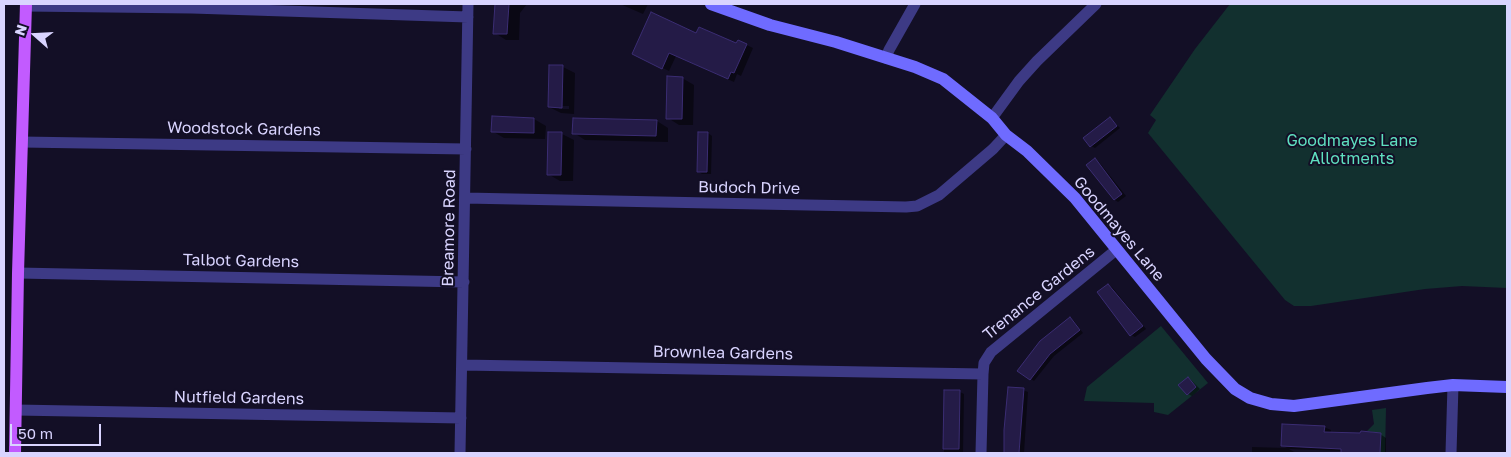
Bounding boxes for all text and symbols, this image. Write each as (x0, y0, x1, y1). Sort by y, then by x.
north arrow (10, 10, 60, 60)
text: N (11, 22, 30, 38)
street label: Woodstock Gardens (167, 118, 321, 140)
park label: Goodmayes Lane Allotments (1286, 131, 1418, 169)
street label: Breamore Road (438, 169, 460, 287)
street label: Goodmayes Lane (1070, 173, 1168, 285)
street label: Budoch Drive (698, 178, 800, 198)
street label: Trenance Gardens (979, 242, 1099, 344)
street label: Talbot Gardens (183, 250, 299, 272)
street label: Brownlea Gardens (653, 342, 793, 364)
street label: Nutfield Gardens (174, 387, 304, 409)
scale bar (12, 414, 104, 446)
text: 50 m (18, 424, 53, 442)

